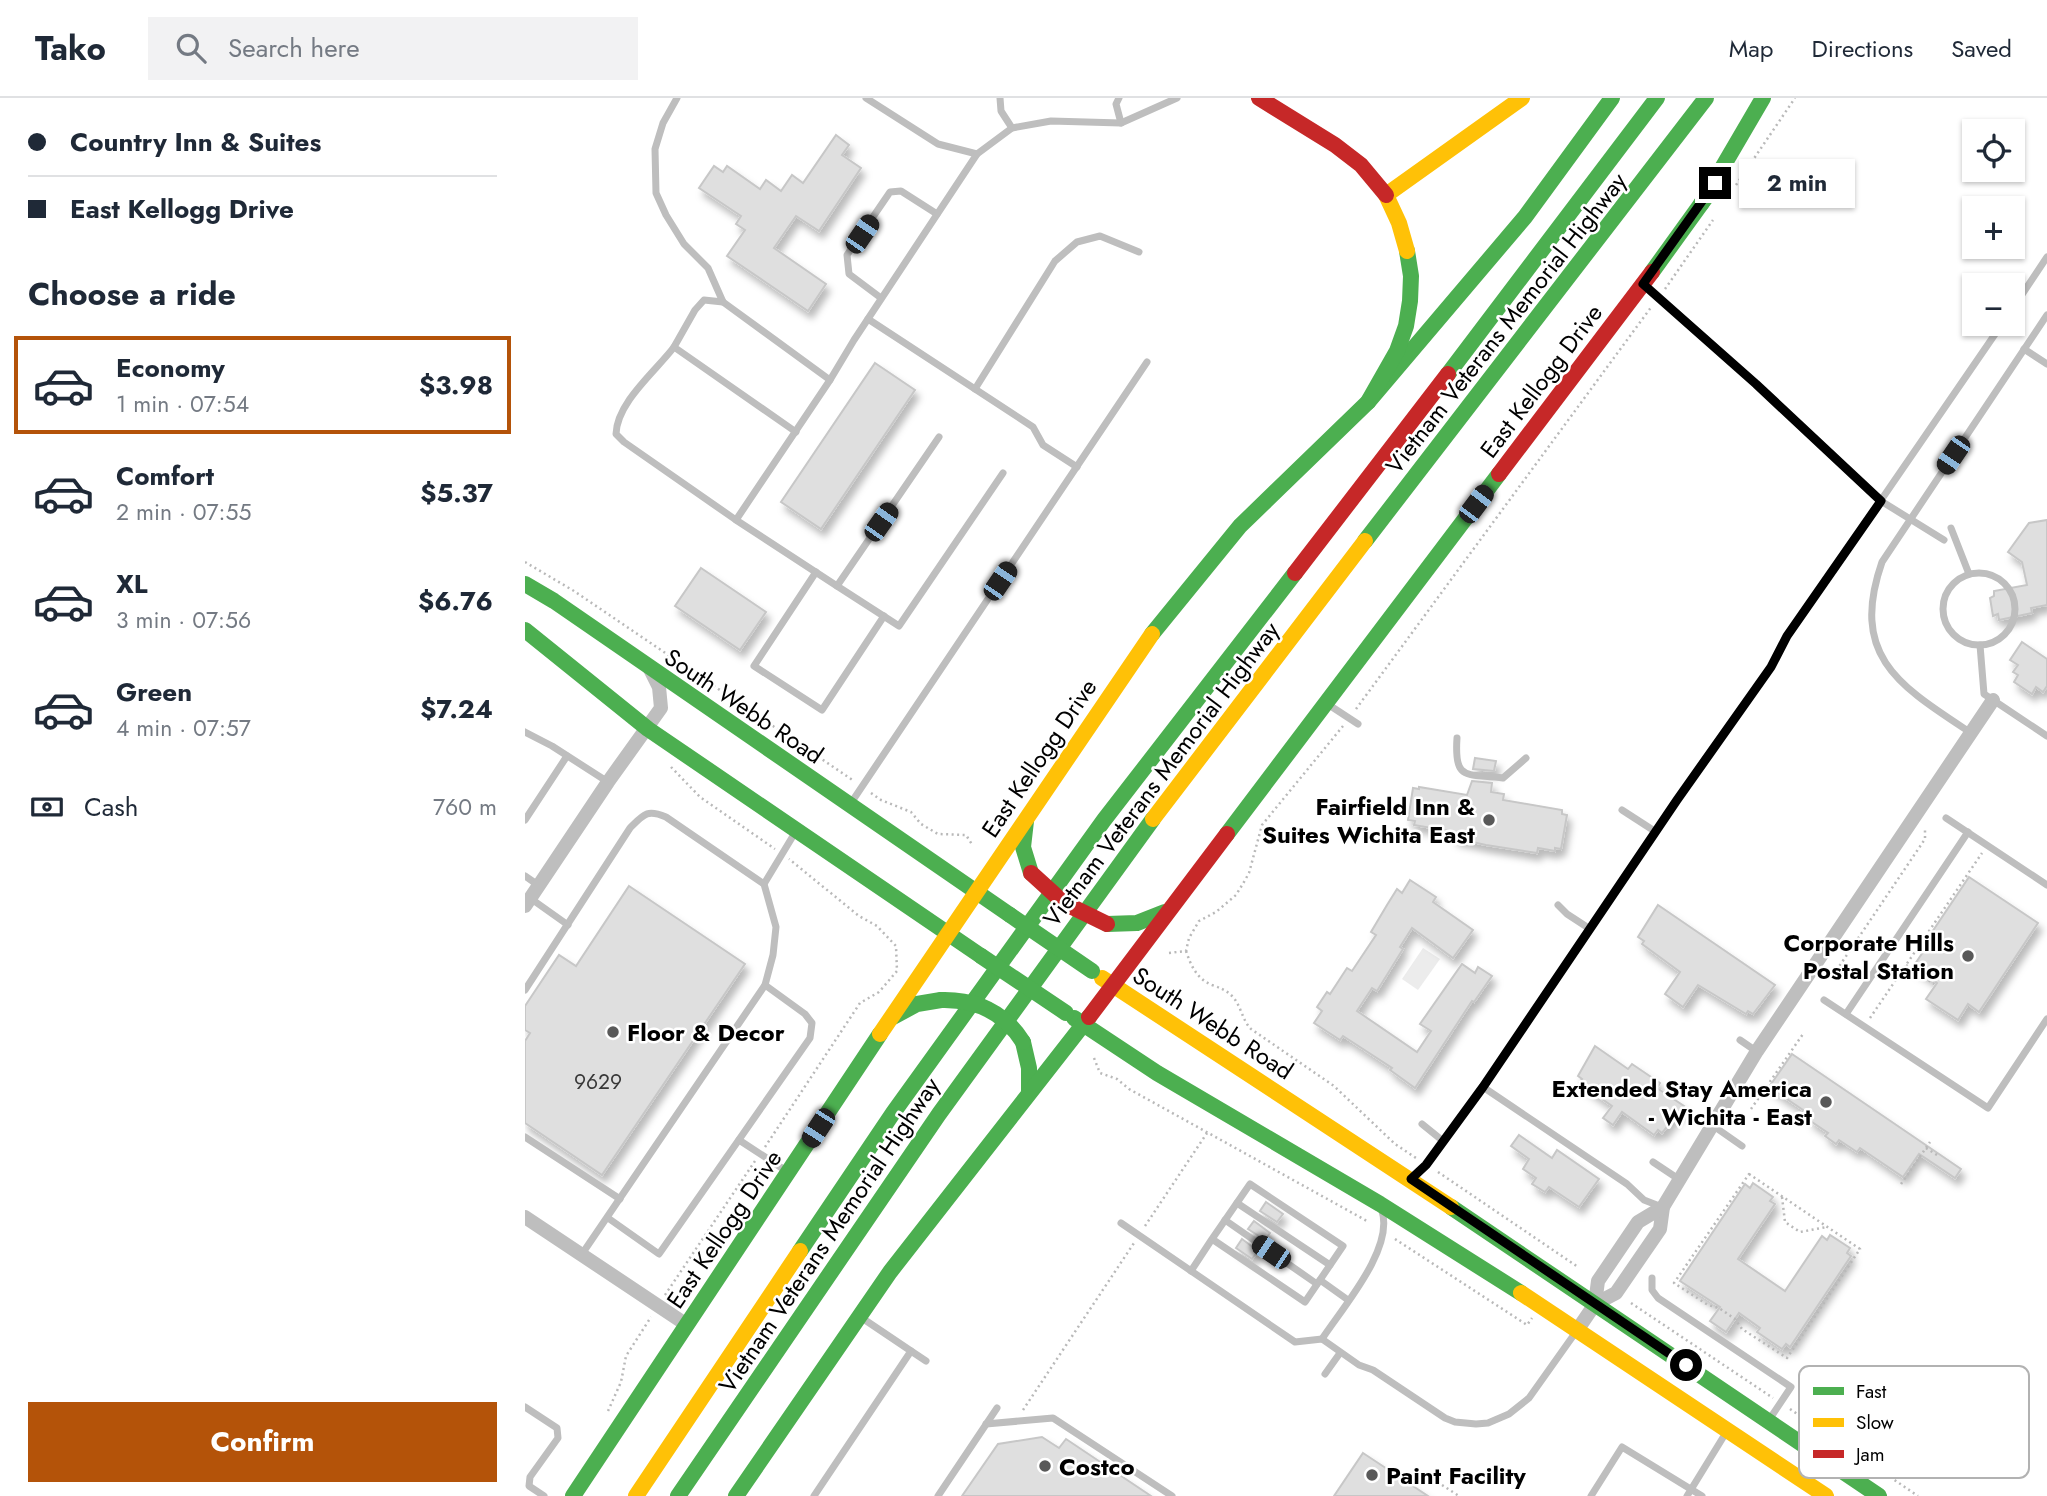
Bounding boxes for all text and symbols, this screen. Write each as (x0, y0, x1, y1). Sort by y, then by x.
search box (148, 17, 638, 80)
text: Tako (35, 25, 106, 72)
icon: search (172, 29, 210, 67)
text: Search here (228, 29, 360, 67)
text: Map (1729, 31, 1774, 66)
text: Directions (1812, 31, 1913, 66)
text: Saved (1951, 31, 2012, 66)
map controls (1962, 119, 2025, 336)
button: locate (1962, 119, 2025, 182)
text: Country Inn & Suites (70, 123, 321, 161)
callout: 2 min (1739, 158, 1855, 208)
street label: Vietnam Veterans Memorial Highway (1377, 164, 1635, 481)
text: 2 min (1767, 166, 1827, 200)
route end (1699, 167, 1731, 199)
text: East Kellogg Drive (70, 190, 294, 228)
button: + (1962, 196, 2025, 259)
car (842, 211, 883, 257)
text: Choose a ride (28, 271, 236, 317)
button: − (1962, 273, 2025, 336)
street label: East Kellogg Drive (1471, 297, 1611, 465)
text: Economy (116, 349, 225, 387)
icon: car (32, 354, 95, 417)
text: $3.98 (419, 366, 493, 404)
text: 1 min · 07:54 (116, 387, 249, 421)
car (1933, 432, 1974, 478)
text: Comfort (116, 457, 214, 495)
icon: car (32, 462, 95, 525)
text: $5.37 (420, 474, 493, 512)
car (1455, 481, 1498, 527)
text: 2 min · 07:55 (116, 495, 251, 529)
car (861, 499, 902, 545)
car (980, 558, 1021, 604)
text: XL (116, 565, 148, 603)
icon: car (32, 570, 95, 633)
text: $6.76 (418, 582, 493, 620)
text: 3 min · 07:56 (116, 603, 251, 637)
street label: Vietnam Veterans Memorial Highway (1034, 614, 1288, 934)
street label: South Webb Road (658, 640, 830, 772)
street label: East Kellogg Drive (973, 672, 1105, 844)
text: Green (116, 673, 192, 711)
icon: car (32, 678, 95, 741)
text: $7.24 (420, 690, 493, 728)
text: 4 min · 07:57 (116, 711, 251, 745)
icon: cash (28, 788, 66, 826)
text: Cash (84, 788, 138, 826)
place label: Fairfield Inn & Suites Wichita East (1262, 789, 1475, 852)
text: 760 m (433, 790, 497, 824)
marker: Fairfield Inn & Suites Wichita East (1481, 812, 1497, 828)
place label: Corporate Hills Postal Station (1783, 925, 1954, 988)
marker: Corporate Hills Postal Station (1960, 948, 1976, 964)
street label: South Webb Road (1126, 958, 1300, 1088)
place label: Floor & Decor (627, 1015, 785, 1050)
marker: Floor & Decor (605, 1024, 621, 1040)
house number: 9629 (574, 1067, 622, 1097)
street label: Vietnam Veterans Memorial Highway (710, 1070, 948, 1400)
place label: Extended Stay America - Wichita - East (1552, 1071, 1812, 1134)
marker: Extended Stay America - Wichita - East (1818, 1094, 1834, 1110)
car (798, 1105, 839, 1151)
street label: East Kellogg Drive (658, 1143, 790, 1315)
car (1248, 1232, 1295, 1272)
route start (1670, 1349, 1702, 1381)
legend (1799, 1366, 2029, 1478)
text: Fast (1856, 1378, 1887, 1405)
button: Confirm (28, 1402, 497, 1482)
text: Slow (1856, 1409, 1894, 1436)
text: Jam (1853, 1441, 1885, 1468)
place label: Costco (1059, 1449, 1135, 1484)
marker: Costco (1037, 1458, 1053, 1474)
place label: Paint Facility (1386, 1458, 1526, 1493)
marker: Paint Facility (1364, 1467, 1380, 1483)

